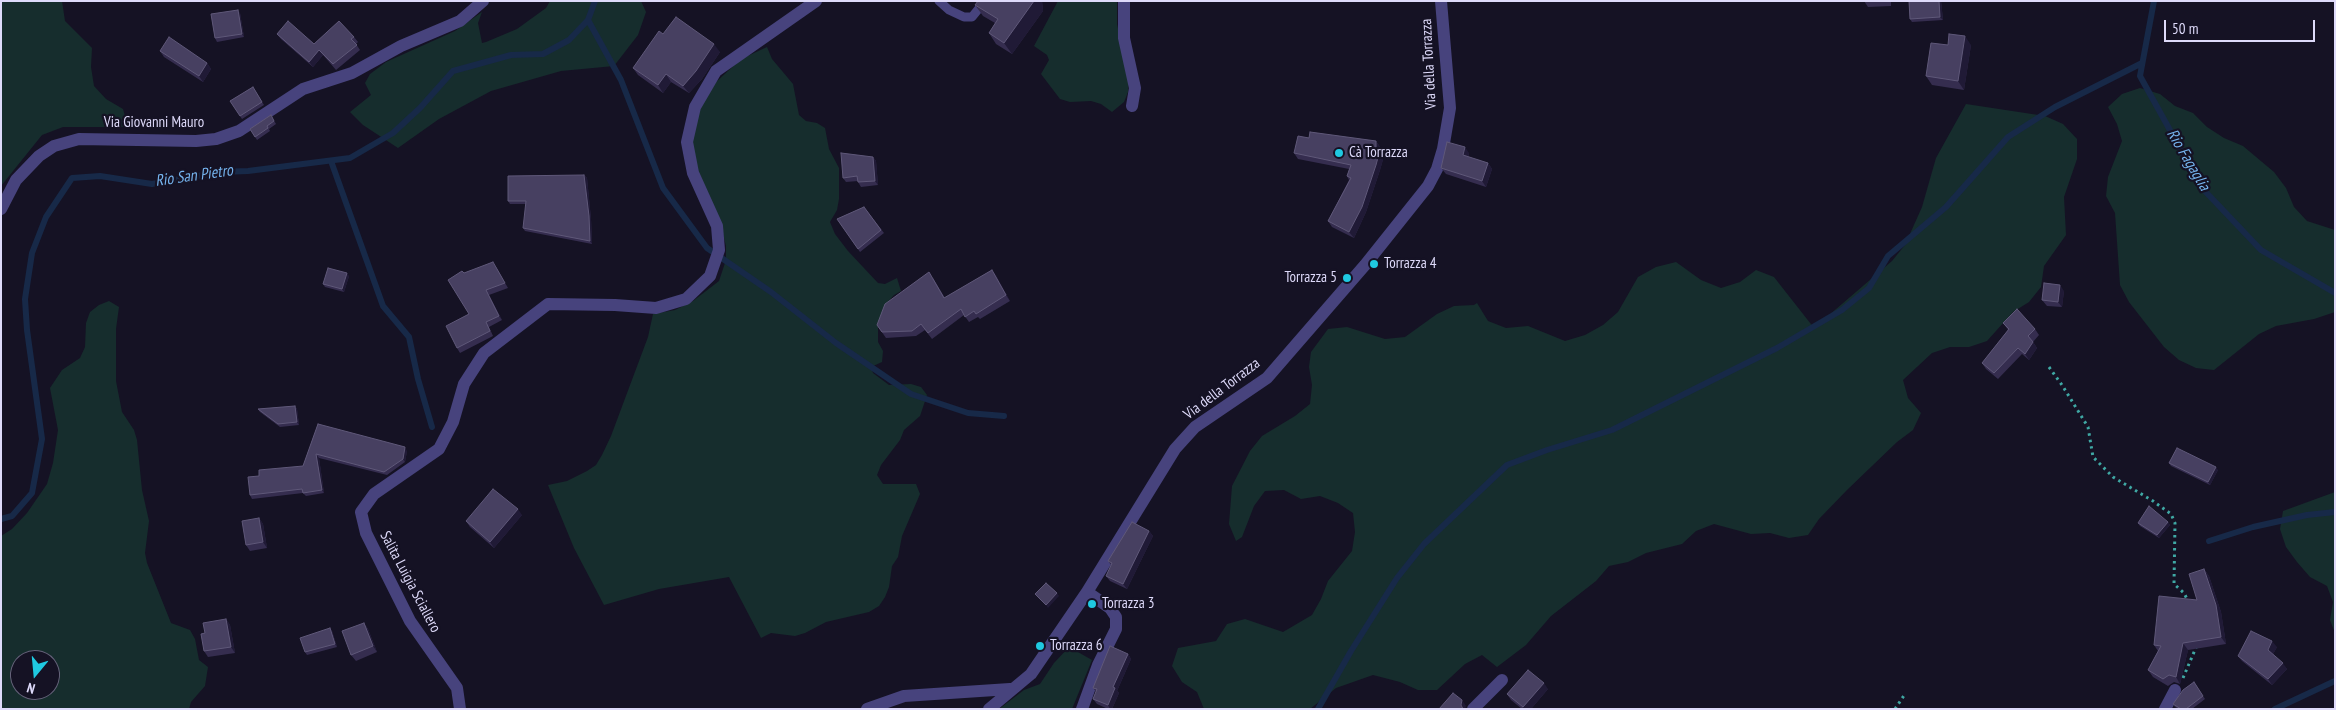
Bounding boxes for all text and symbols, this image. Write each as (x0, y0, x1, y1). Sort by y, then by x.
scale bar (2166, 10, 2317, 42)
street label: Via della Torrazza (1418, 18, 1440, 110)
text: 50 m (2172, 19, 2198, 38)
street label: Via Giovanni Mauro (104, 114, 204, 132)
water label: Rio Fagaglia (2162, 126, 2214, 194)
place label: Cà Torrazza (1349, 144, 1408, 162)
marker: Cà Torrazza (1333, 147, 1345, 159)
water label: Rio San Pietro (154, 161, 234, 191)
place label: Torrazza 4 (1384, 255, 1437, 273)
marker: Torrazza 4 (1368, 258, 1380, 270)
place label: Torrazza 5 (1284, 269, 1337, 287)
marker: Torrazza 5 (1341, 272, 1353, 284)
street label: Via della Torrazza (1180, 354, 1264, 424)
street label: Salita Luigia Sciallero (376, 528, 444, 636)
place label: Torrazza 3 (1102, 595, 1155, 613)
marker: Torrazza 3 (1086, 598, 1098, 610)
place label: Torrazza 6 (1050, 637, 1103, 655)
marker: Torrazza 6 (1034, 640, 1046, 652)
north arrow (10, 650, 60, 700)
text: N (25, 679, 37, 698)

